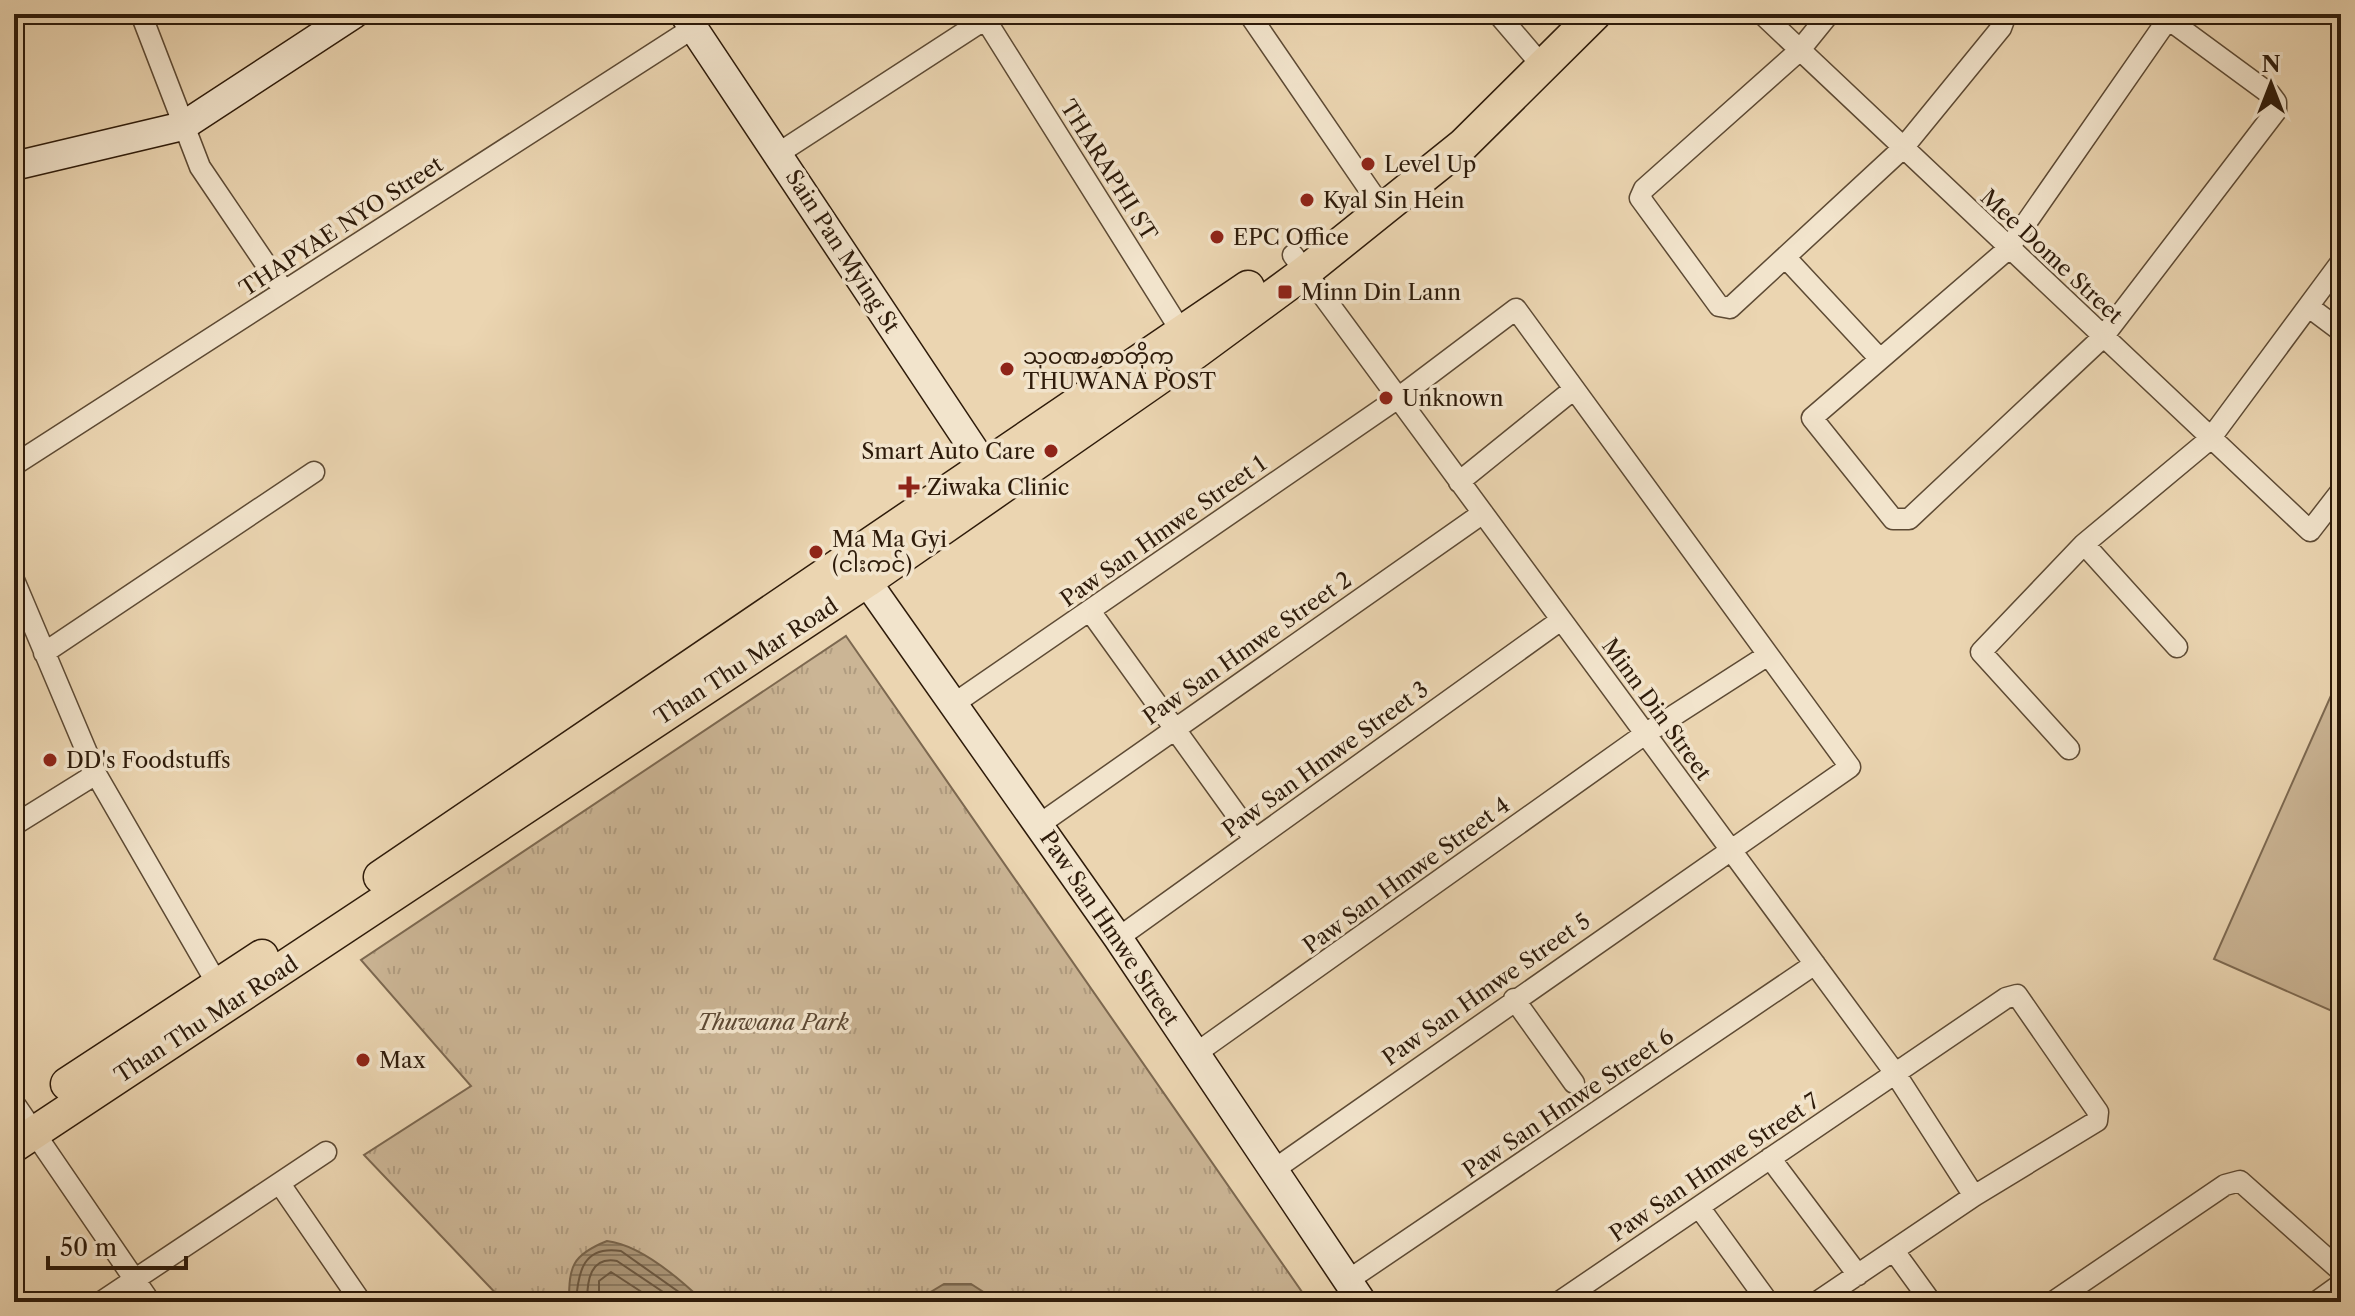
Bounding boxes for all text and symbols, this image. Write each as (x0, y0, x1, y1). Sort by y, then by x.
north arrow (2231, 44, 2311, 124)
text: N (2261, 51, 2281, 78)
street label: THARAPHI ST (1054, 95, 1163, 246)
street label: THAPYAE NYO Street (235, 151, 448, 302)
place label: Level Up (1384, 151, 1476, 178)
marker: Level Up (1359, 155, 1377, 173)
street label: Sain Pan Mying St (780, 165, 906, 338)
street label: Mee Dome Street (1975, 184, 2129, 329)
place label: Kyal Sin Hein (1323, 187, 1465, 214)
marker: Kyal Sin Hein (1298, 191, 1316, 209)
place label: EPC Office (1233, 224, 1349, 251)
marker: EPC Office (1208, 228, 1226, 246)
place label: Minn Din Lann (1301, 279, 1461, 306)
marker: Minn Din Lann (1276, 283, 1294, 301)
place label: သုဝဏၧစာတိုက္ THUWANA POST (1023, 341, 1216, 395)
marker: သုဝဏၧစာတိုက္ THUWANA POST (998, 360, 1016, 378)
place label: Unknown (1402, 385, 1504, 412)
marker: Unknown (1377, 389, 1395, 407)
place label: Smart Auto Care (861, 438, 1035, 465)
marker: Smart Auto Care (1042, 442, 1060, 460)
street label: Paw San Hmwe Street 1 (1055, 450, 1271, 613)
place label: Ziwaka Clinic (927, 474, 1069, 501)
marker: Ziwaka Clinic (898, 476, 920, 498)
place label: Ma Ma Gyi (ငါးကင်) (832, 526, 947, 578)
marker: Ma Ma Gyi (ငါးကင်) (807, 543, 825, 561)
street label: Paw San Hmwe Street 2 (1138, 566, 1357, 731)
street label: Than Thu Mar Road (649, 592, 843, 731)
street label: Minn Din Street (1596, 633, 1717, 786)
street label: Paw San Hmwe Street 3 (1217, 676, 1433, 843)
place label: DD's Foodstuffs (66, 747, 231, 774)
marker: DD's Foodstuffs (41, 751, 59, 769)
street label: Paw San Hmwe Street 4 (1298, 791, 1515, 959)
street label: Paw San Hmwe Street (1034, 825, 1185, 1031)
street label: Paw San Hmwe Street 5 (1377, 907, 1595, 1071)
street label: Than Thu Mar Road (109, 950, 303, 1089)
park label: Thuwana Park (697, 1009, 849, 1036)
street label: Paw San Hmwe Street 6 (1458, 1023, 1679, 1184)
place label: Max (379, 1047, 426, 1074)
marker: Max (354, 1051, 372, 1069)
street label: Paw San Hmwe Street 7 (1605, 1087, 1824, 1248)
scale bar (48, 1220, 186, 1270)
text: 50 m (60, 1233, 117, 1262)

